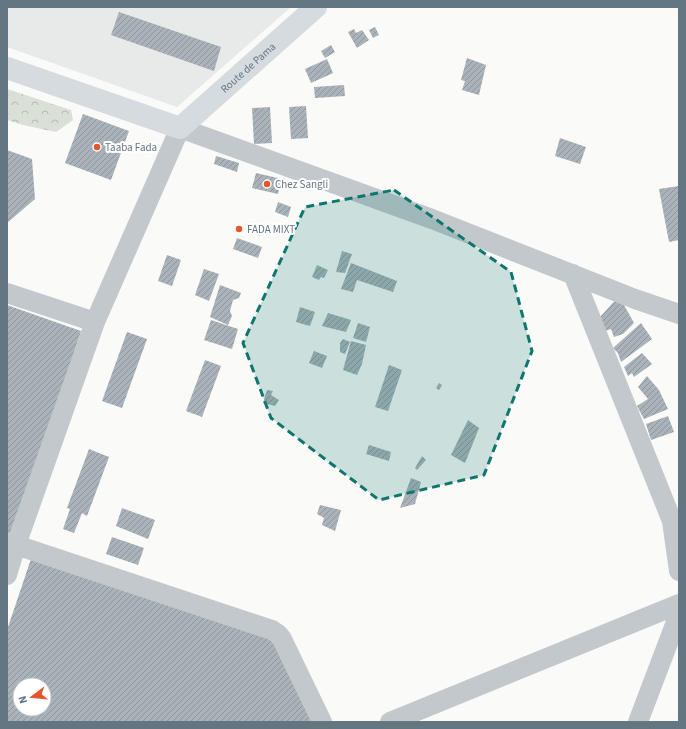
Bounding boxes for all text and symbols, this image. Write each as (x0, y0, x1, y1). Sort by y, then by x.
street label: Route de Pama (217, 39, 279, 96)
place label: Taaba Fada (105, 140, 157, 155)
marker: Taaba Fada (92, 142, 102, 152)
place label: Chez Sangli (275, 177, 328, 192)
marker: Chez Sangli (262, 179, 272, 189)
place label: FADA MIXT (247, 222, 295, 237)
marker: FADA MIXT (234, 224, 244, 234)
north arrow (12, 677, 52, 717)
text: N (15, 694, 31, 705)

